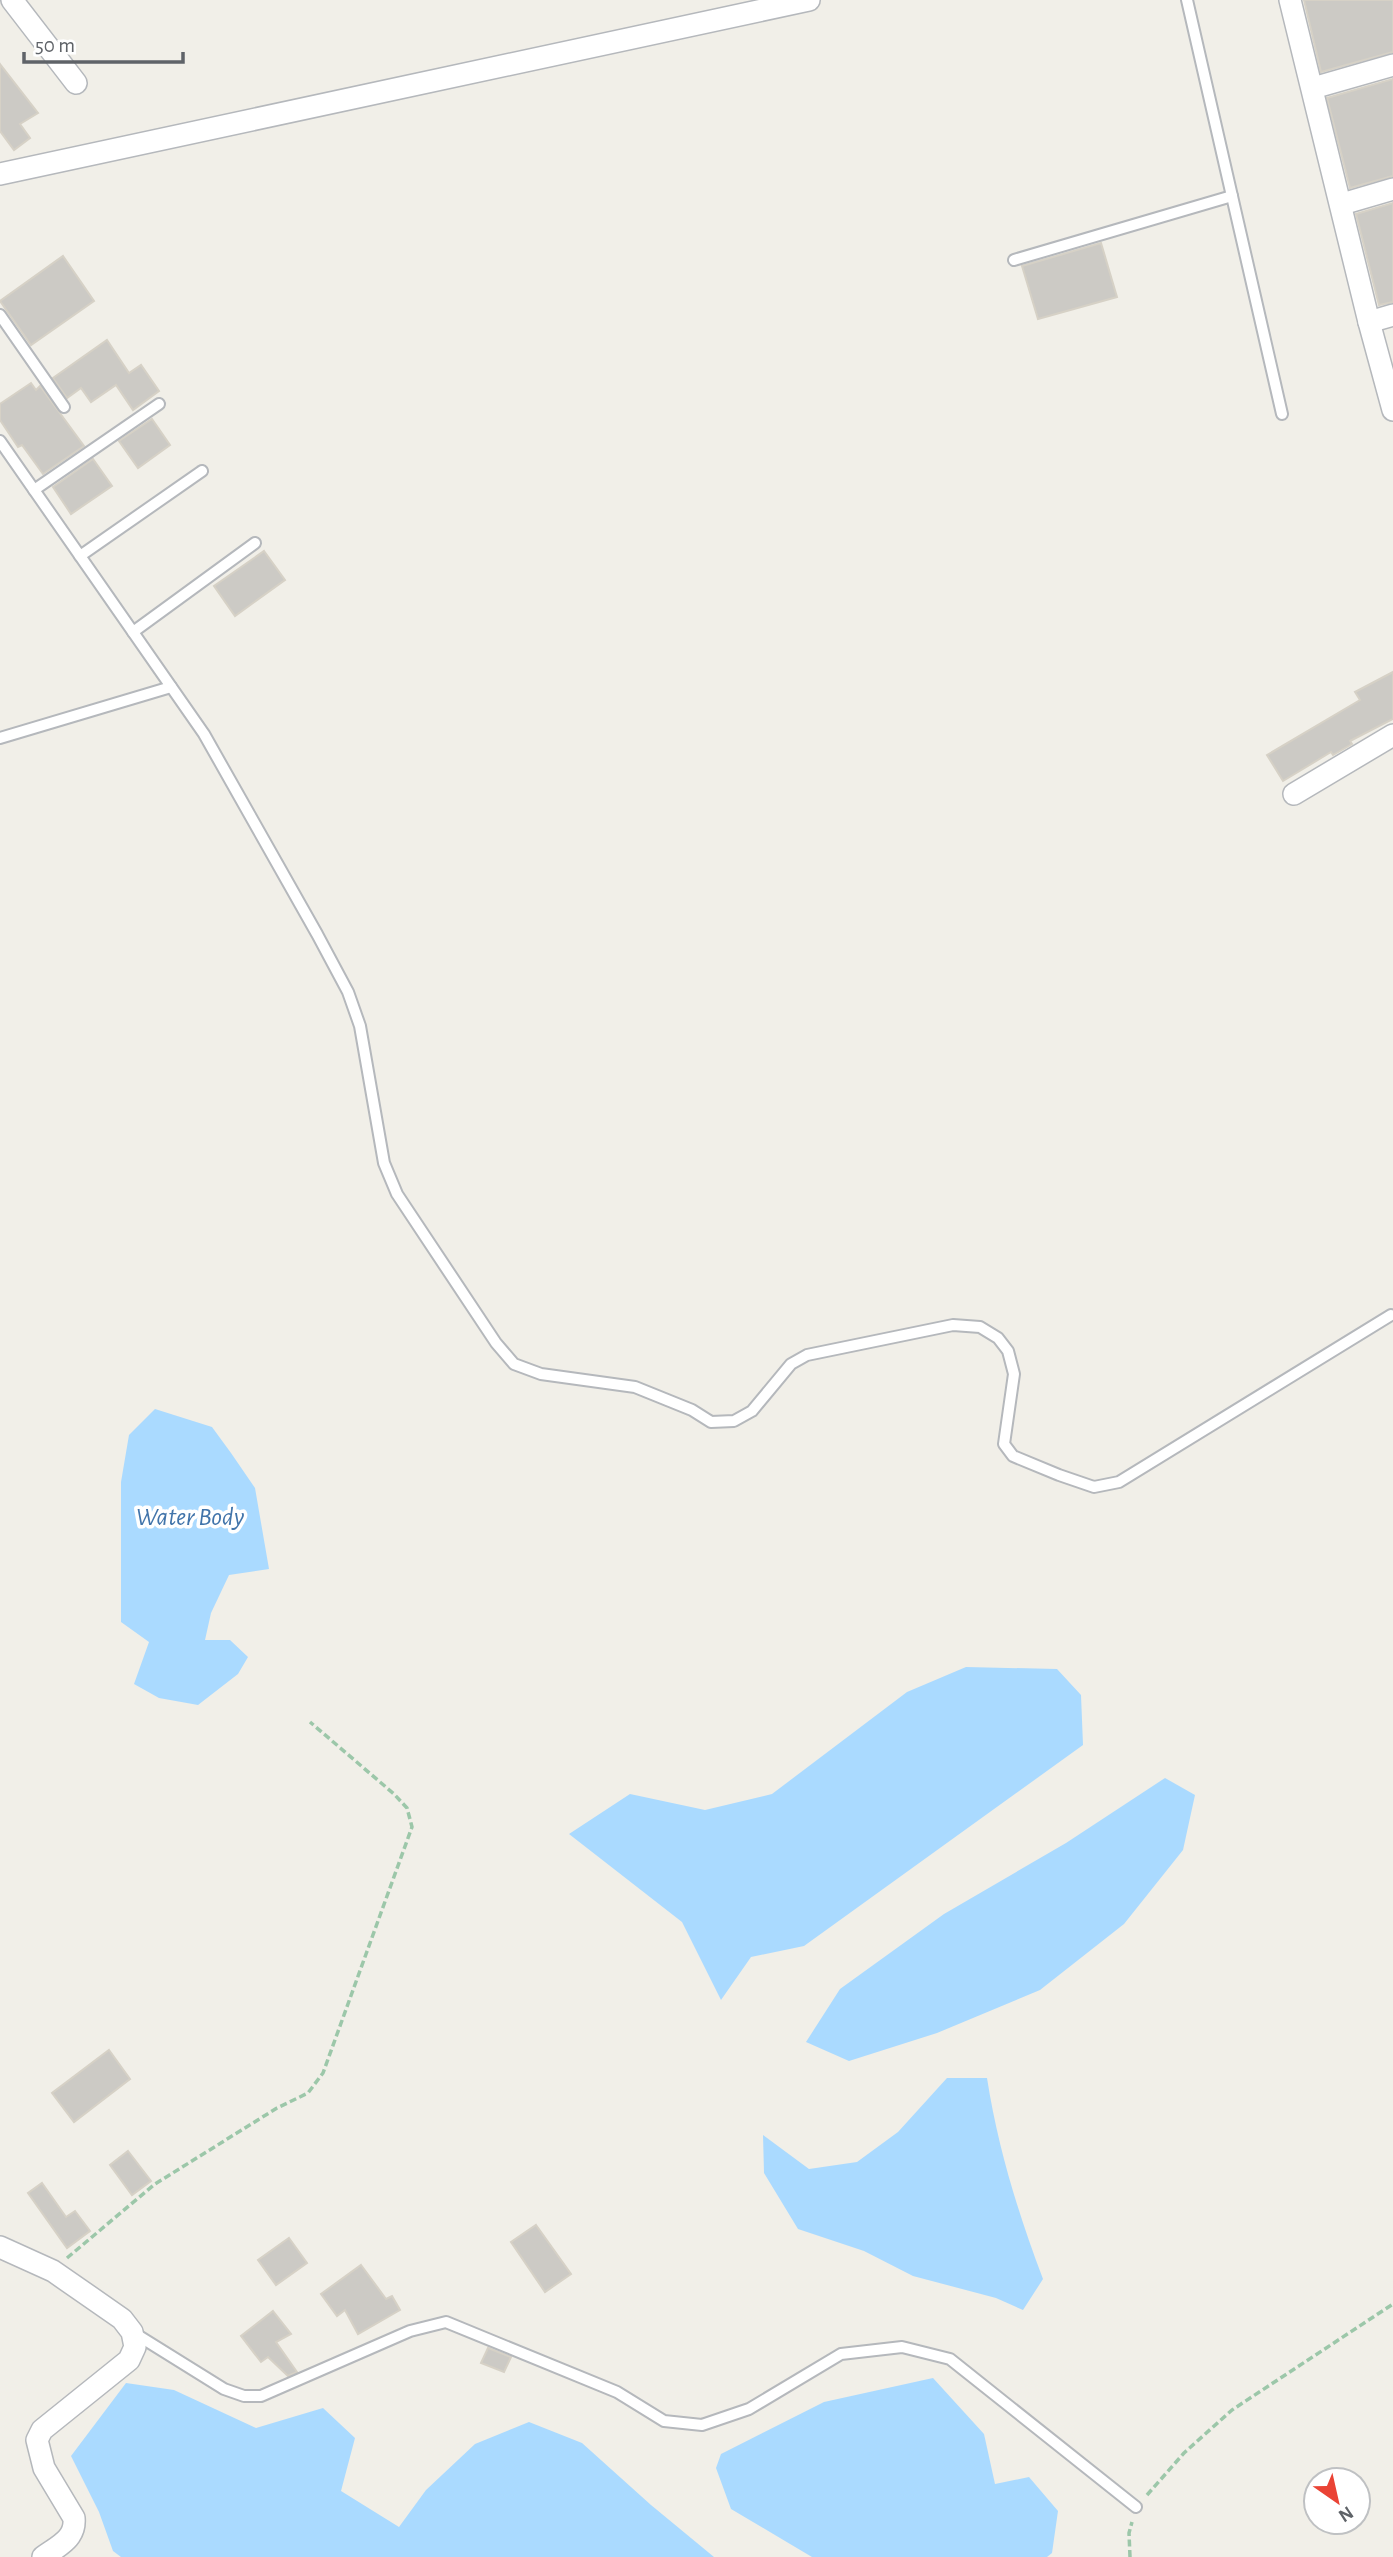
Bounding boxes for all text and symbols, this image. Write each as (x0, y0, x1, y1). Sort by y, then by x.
scale bar (24, 21, 184, 65)
text: 50 m (35, 35, 75, 56)
water label: Water Body (136, 1504, 244, 1530)
north arrow (1302, 2466, 1372, 2536)
text: N (1335, 2502, 1356, 2525)

